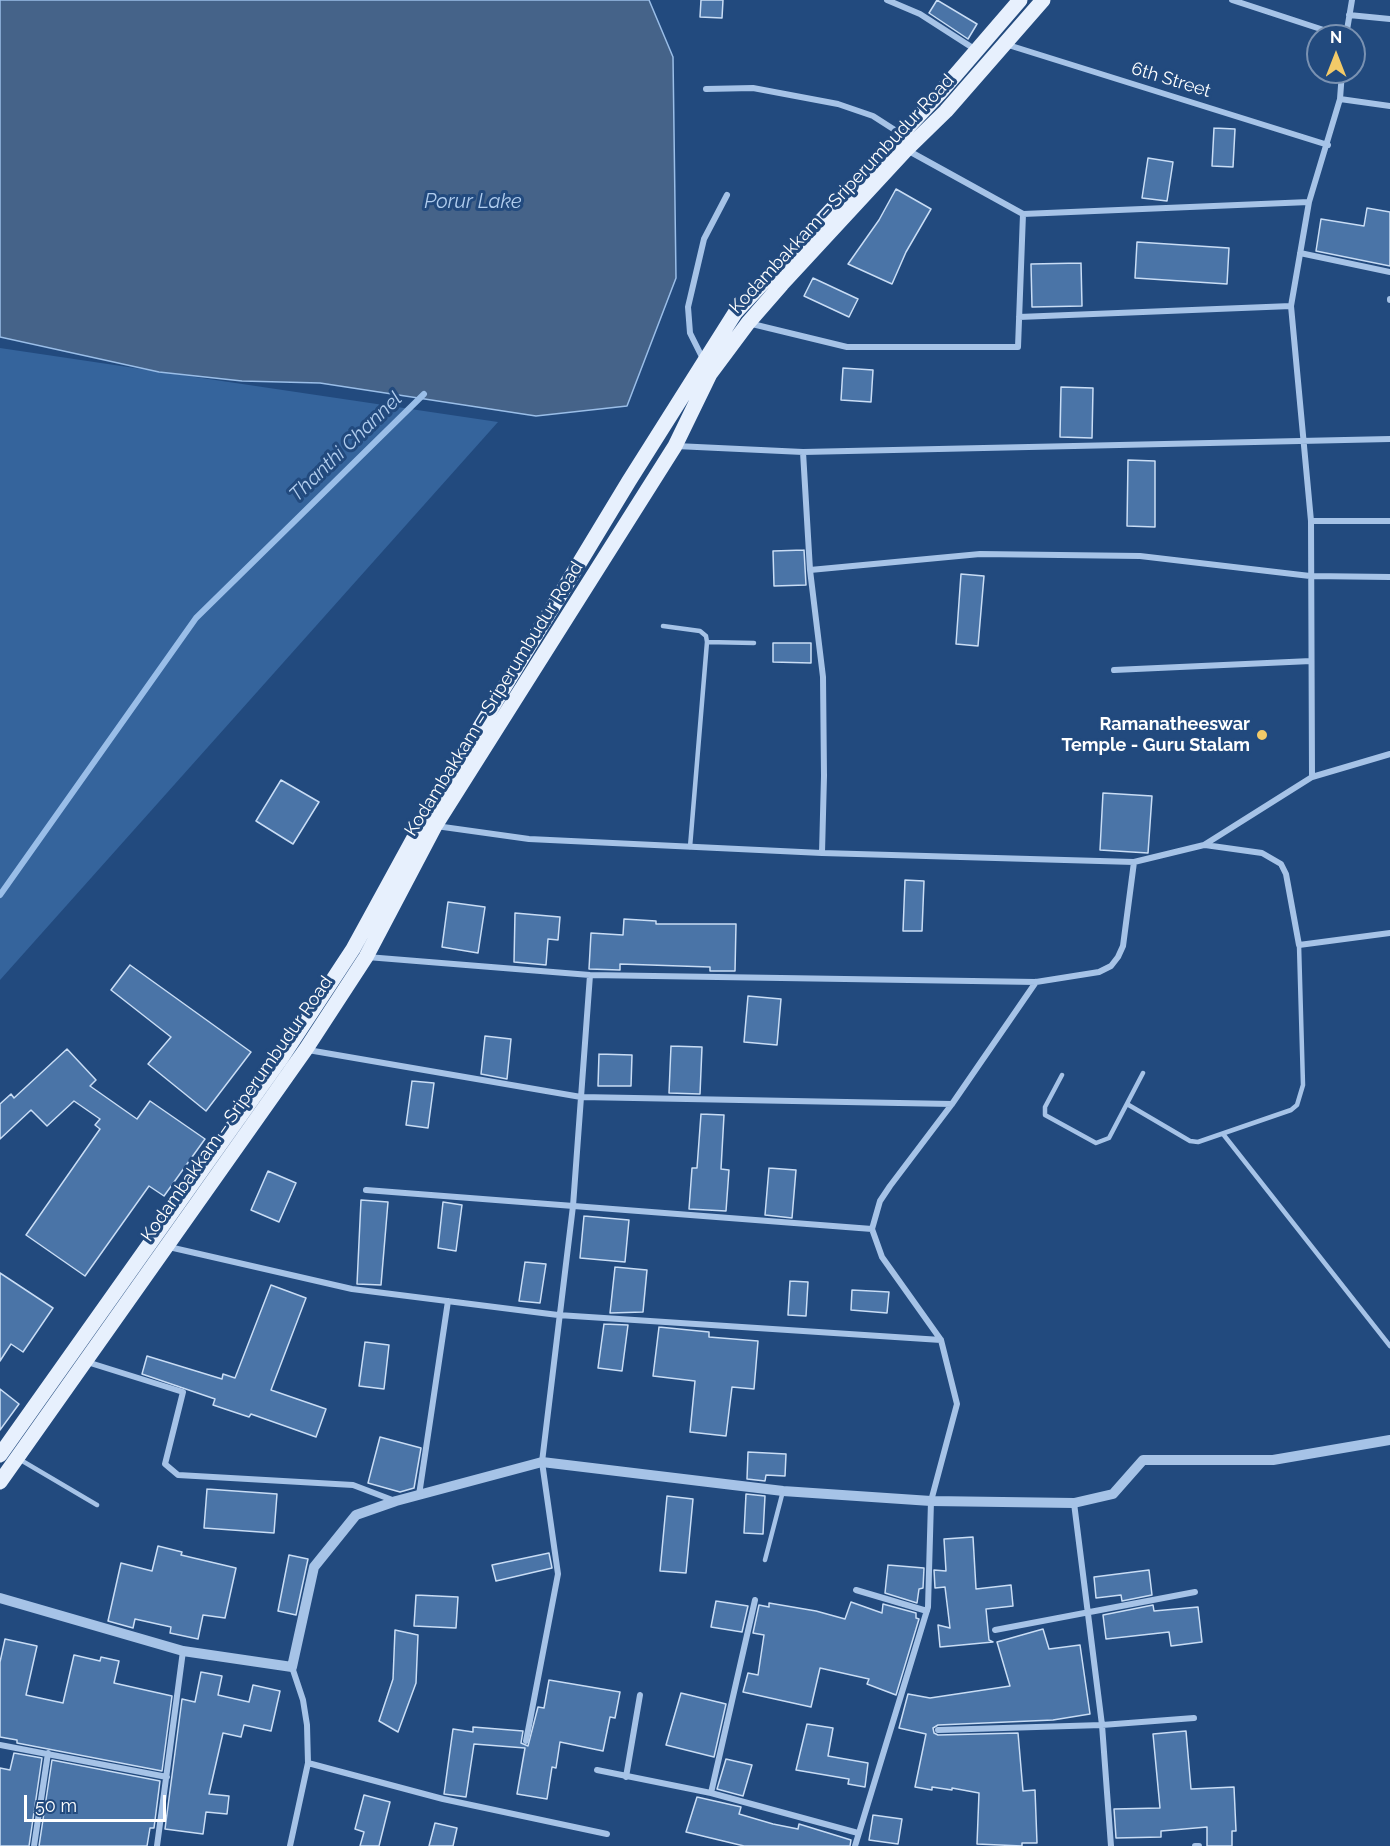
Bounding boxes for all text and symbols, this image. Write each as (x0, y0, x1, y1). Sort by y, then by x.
north arrow (1306, 24, 1366, 84)
text: N (1330, 28, 1342, 47)
street label: 6th Street (1129, 58, 1213, 102)
street label: Kodambakkam – Sriperumbudur Road (725, 70, 959, 318)
water label: Porur Lake (424, 190, 522, 214)
water label: Thanthi Channel (285, 387, 407, 507)
street label: Kodambakkam – Sriperumbudur Road (400, 558, 588, 840)
place label: Ramanatheeswar Temple - Guru Stalam (1062, 714, 1250, 756)
marker: Ramanatheeswar Temple - Guru Stalam (1255, 728, 1269, 742)
street label: Kodambakkam – Sriperumbudur Road (137, 972, 337, 1246)
scale bar (27, 1783, 170, 1821)
text: 50 m (35, 1795, 77, 1816)

